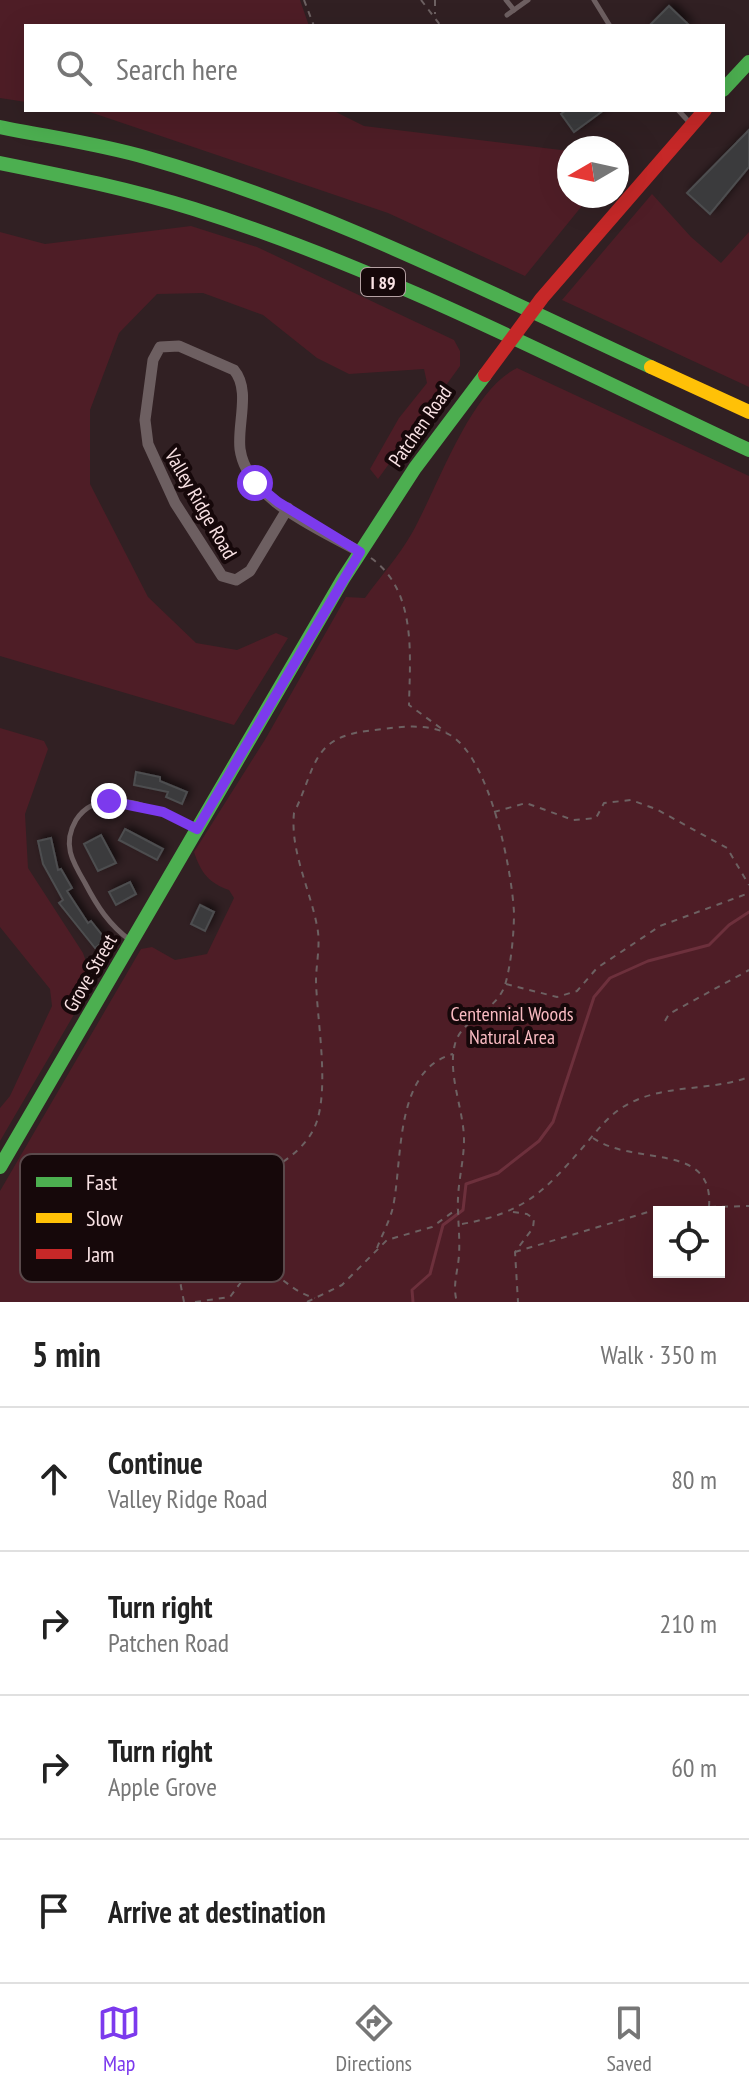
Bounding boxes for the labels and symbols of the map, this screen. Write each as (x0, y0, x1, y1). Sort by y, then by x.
north arrow (557, 136, 629, 208)
road number: I 89 (361, 268, 405, 296)
street label: Patchen Road (383, 380, 457, 472)
street label: Valley Ridge Road (159, 443, 243, 564)
route start (237, 465, 273, 501)
route end (91, 783, 127, 819)
street label: Grove Street (57, 929, 123, 1016)
park label: Centennial Woods Natural Area (450, 1001, 574, 1050)
legend (20, 1154, 284, 1282)
text: Fast (86, 1168, 117, 1196)
text: Slow (86, 1204, 123, 1232)
text: Jam (85, 1240, 114, 1268)

